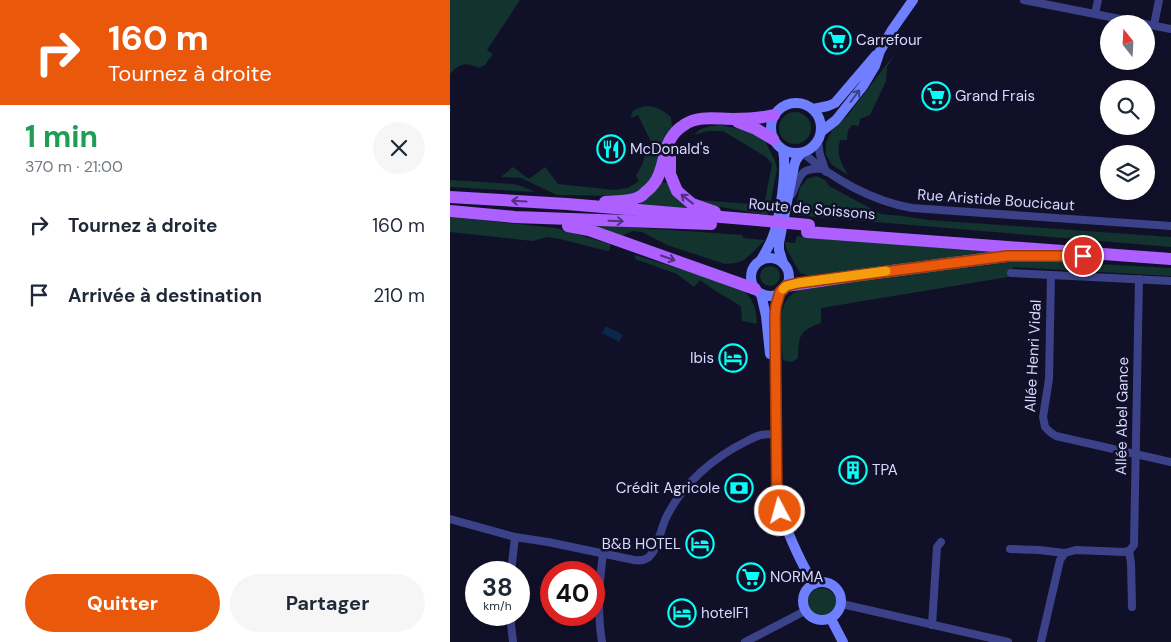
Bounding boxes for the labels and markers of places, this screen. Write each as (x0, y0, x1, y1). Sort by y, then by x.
supermarket icon: Carrefour (822, 25, 852, 55)
place label: Carrefour (856, 30, 923, 50)
supermarket icon: Grand Frais (921, 81, 951, 111)
place label: Grand Frais (955, 86, 1035, 106)
restaurant icon: McDonald's (596, 134, 626, 164)
place label: McDonald's (630, 139, 710, 159)
pin (1062, 235, 1104, 277)
hotel icon: Ibis (718, 343, 748, 373)
place label: Ibis (690, 348, 714, 368)
building icon: TPA (838, 455, 868, 485)
place label: TPA (872, 460, 898, 480)
bank icon: Crédit Agricole (724, 473, 754, 503)
place label: Crédit Agricole (616, 478, 720, 498)
hotel icon: B&B HOTEL (685, 529, 715, 559)
place label: B&B HOTEL (602, 534, 681, 554)
supermarket icon: NORMA (736, 562, 766, 592)
place label: NORMA (770, 567, 824, 587)
hotel icon: hotelF1 (667, 598, 697, 628)
place label: hotelF1 (701, 603, 748, 623)

